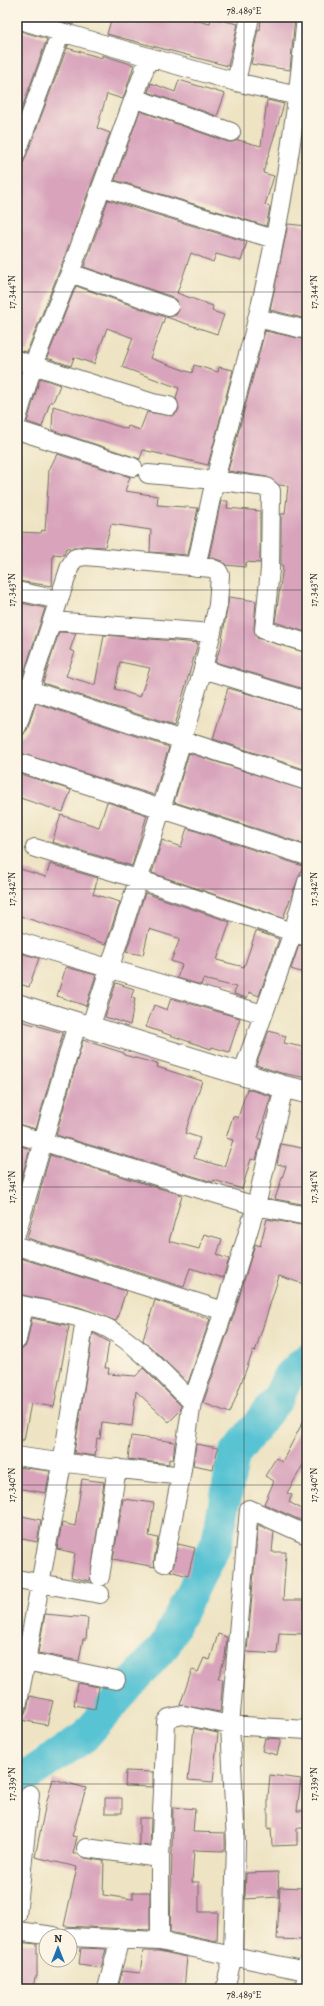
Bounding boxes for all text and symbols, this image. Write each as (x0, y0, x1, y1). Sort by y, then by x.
text: 78.489°E (227, 4, 262, 17)
text: 17.344°N (5, 275, 18, 309)
text: 17.344°N (307, 275, 320, 309)
text: 17.343°N (5, 573, 18, 607)
text: 17.343°N (307, 573, 320, 607)
text: 17.342°N (5, 872, 18, 906)
text: 17.342°N (307, 872, 320, 906)
text: 17.341°N (5, 1171, 18, 1204)
text: 17.341°N (307, 1171, 320, 1204)
text: 17.340°N (5, 1468, 18, 1502)
text: 17.340°N (307, 1468, 320, 1502)
text: 17.339°N (5, 1767, 18, 1801)
text: 17.339°N (307, 1767, 320, 1801)
north arrow (38, 1928, 78, 1968)
text: N (54, 1931, 62, 1946)
text: 78.489°E (227, 1988, 262, 2001)

